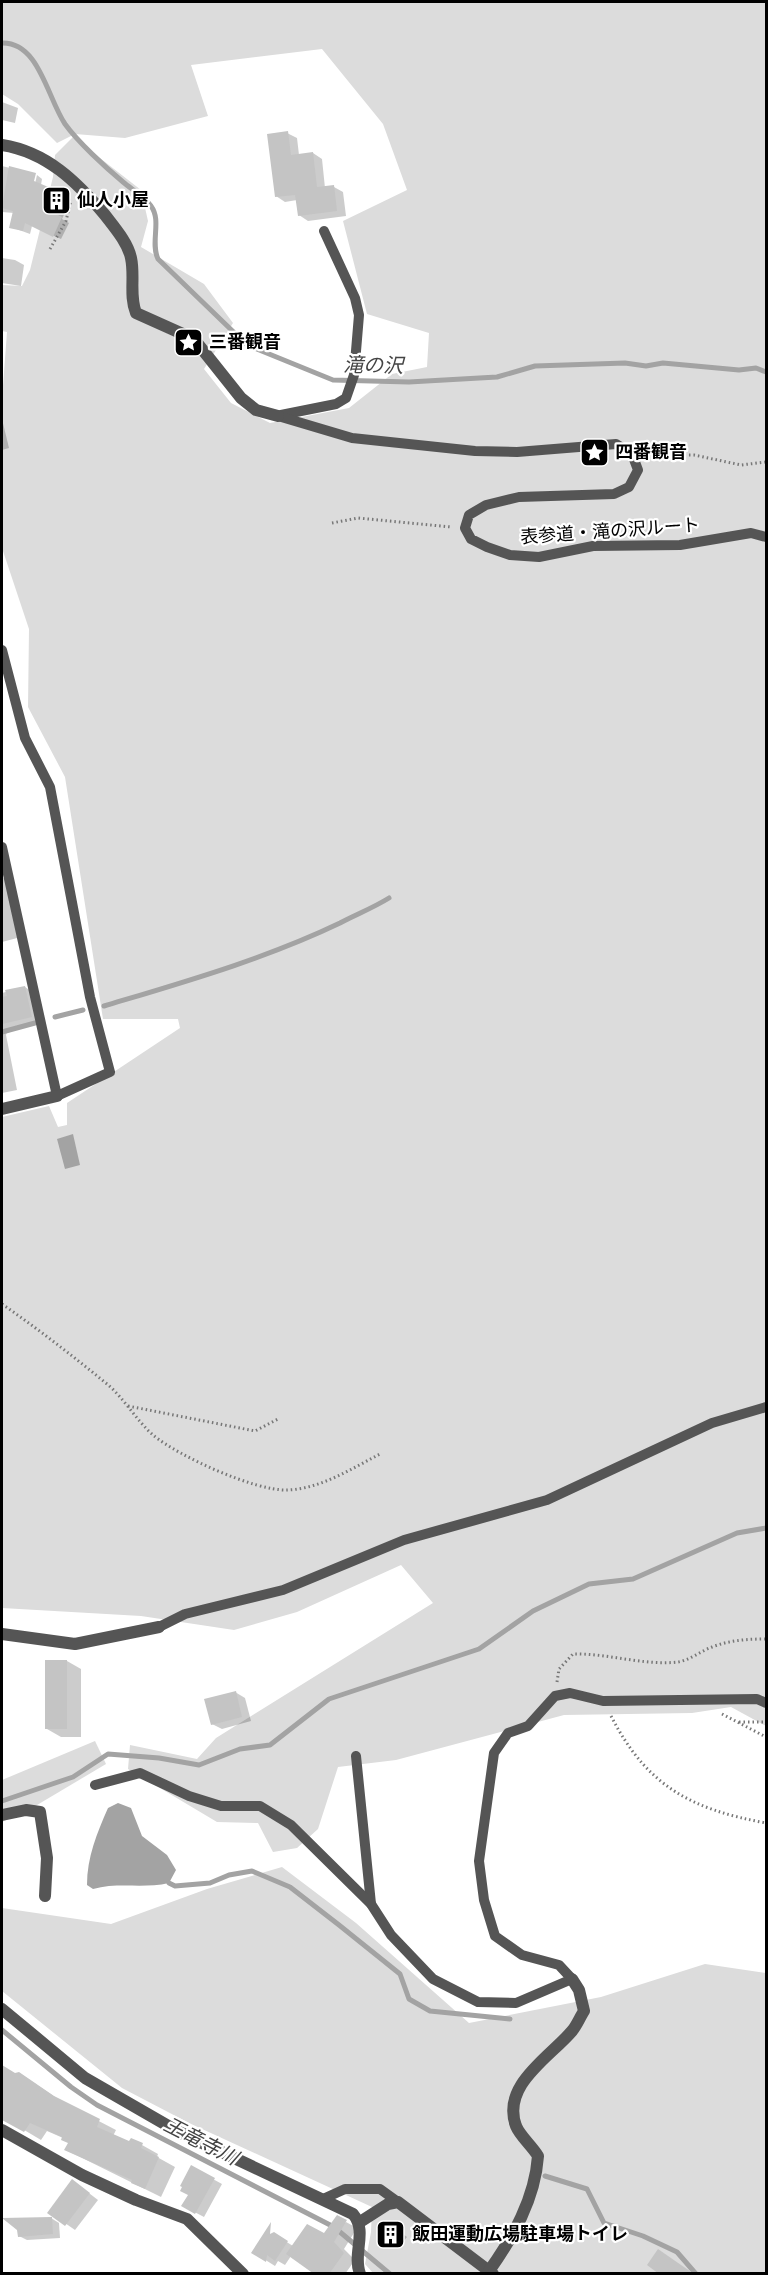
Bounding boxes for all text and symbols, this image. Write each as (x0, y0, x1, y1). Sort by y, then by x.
building icon: 仙人小屋 (40, 184, 72, 216)
place label: 仙人小屋 (77, 189, 149, 210)
place icon: 三番観音 (172, 326, 204, 358)
place label: 三番観音 (209, 331, 281, 352)
water label: 滝の沢 (343, 352, 406, 378)
place icon: 四番観音 (578, 436, 610, 468)
place label: 四番観音 (615, 441, 687, 462)
street label: 表参道・滝の沢ルート (519, 514, 700, 547)
water label: 王竜寺川 (160, 2112, 244, 2171)
building icon: 飯田運動広場駐車場トイレ (375, 2218, 407, 2250)
place label: 飯田運動広場駐車場トイレ (412, 2223, 628, 2244)

